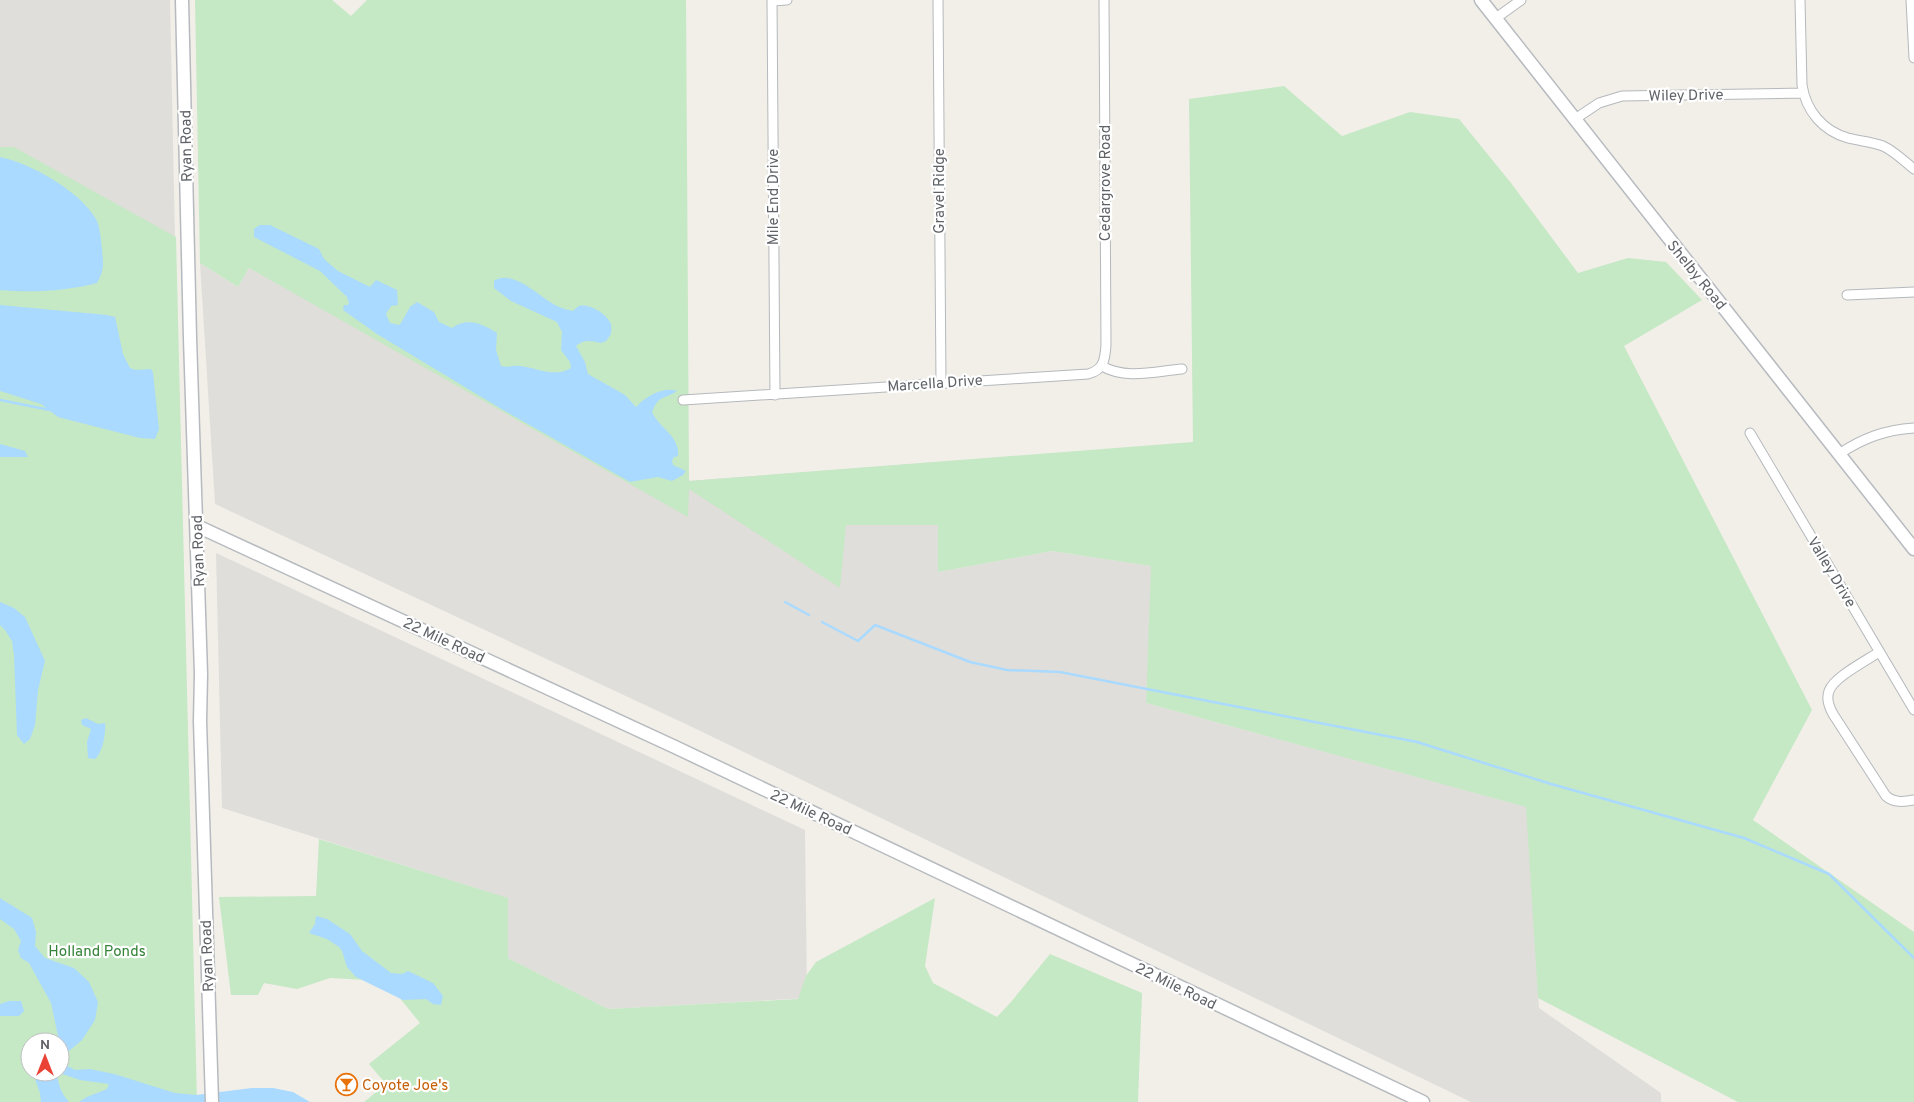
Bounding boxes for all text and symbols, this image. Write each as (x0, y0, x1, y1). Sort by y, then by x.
street label: Wiley Drive (1648, 86, 1724, 107)
street label: Ryan Road (177, 110, 198, 182)
street label: Cedargrove Road (1097, 125, 1116, 241)
street label: Gravel Ridge (931, 148, 950, 234)
street label: Mile End Drive (765, 149, 784, 245)
street label: Shelby Road (1662, 237, 1730, 315)
street label: Marcella Drive (887, 372, 983, 397)
street label: Ryan Road (189, 515, 210, 587)
street label: Valley Drive (1802, 534, 1859, 612)
street label: 22 Mile Road (399, 614, 487, 669)
street label: 22 Mile Road (766, 786, 854, 841)
street label: Ryan Road (198, 920, 219, 992)
park label: Holland Ponds (48, 943, 146, 962)
street label: 22 Mile Road (1132, 960, 1219, 1015)
north arrow (20, 1032, 70, 1082)
text: N (40, 1037, 50, 1054)
bar icon: Coyote Joe's (334, 1073, 358, 1097)
place label: Coyote Joe's (362, 1077, 448, 1096)

